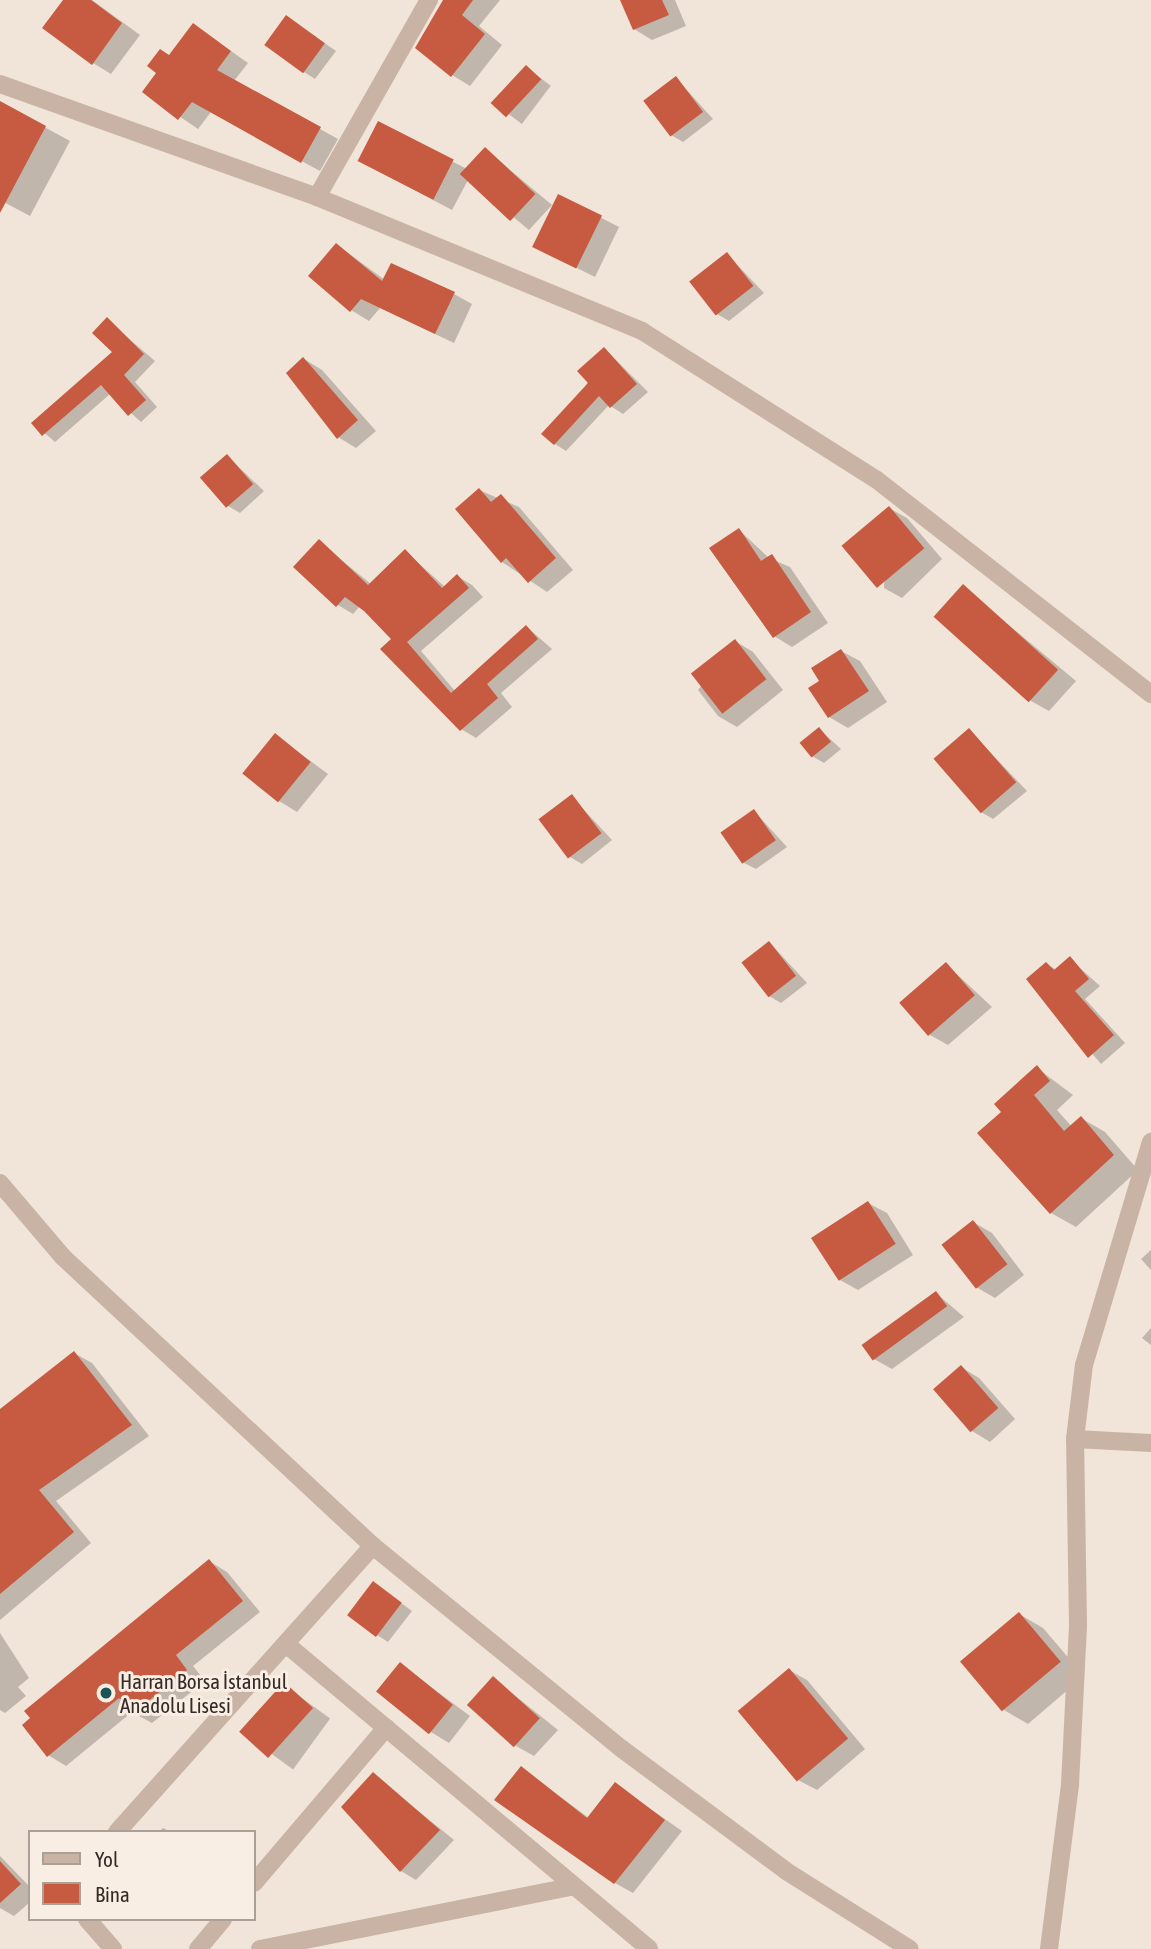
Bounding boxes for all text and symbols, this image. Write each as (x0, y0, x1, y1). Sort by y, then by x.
place label: Harran Borsa İstanbul Anadolu Lisesi (120, 1668, 287, 1718)
marker: Harran Borsa İstanbul Anadolu Lisesi (98, 1685, 114, 1701)
legend (28, 1830, 256, 1921)
text: Yol (95, 1847, 119, 1871)
text: Bina (95, 1882, 130, 1906)

